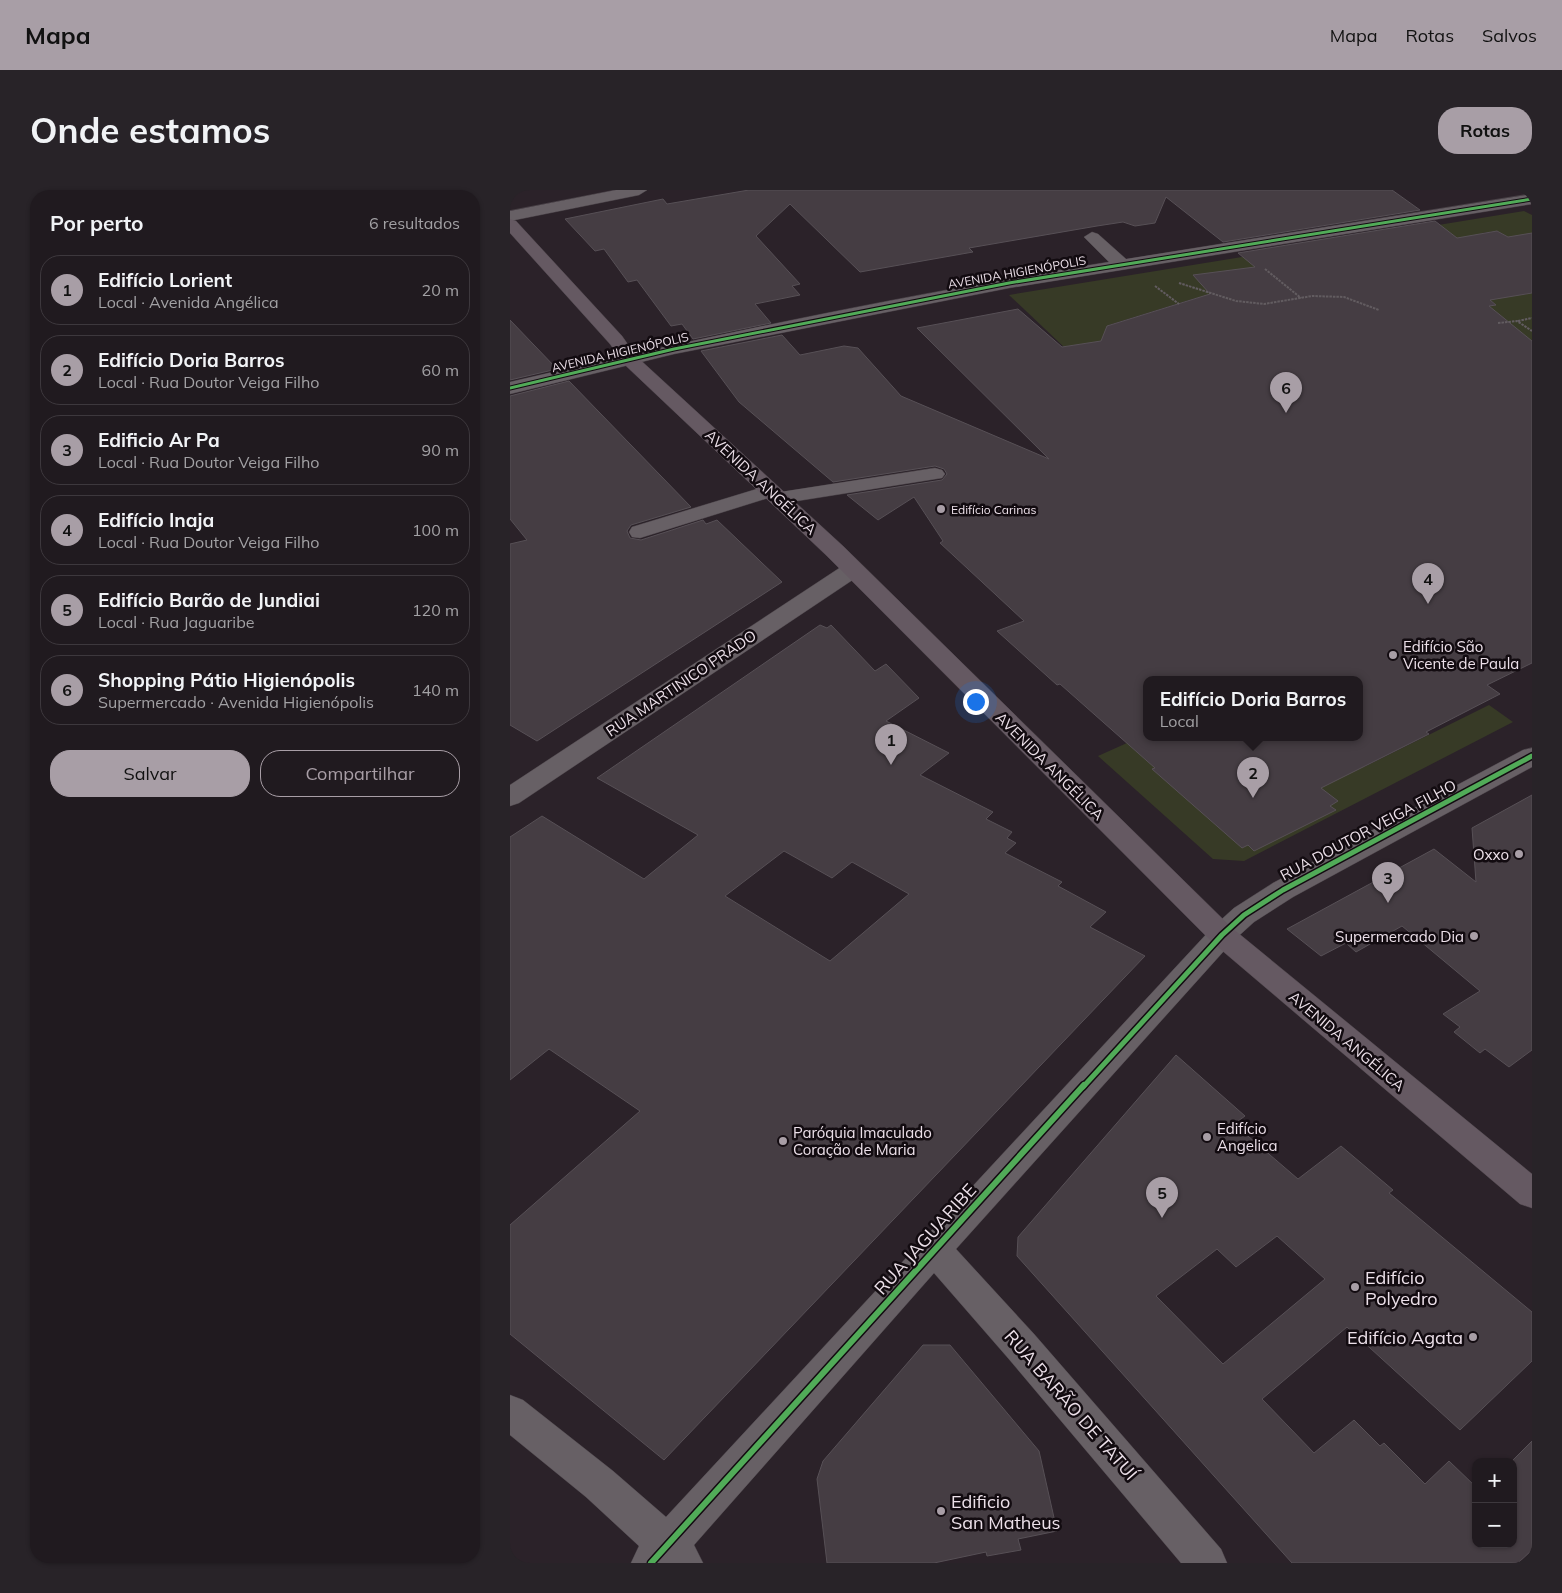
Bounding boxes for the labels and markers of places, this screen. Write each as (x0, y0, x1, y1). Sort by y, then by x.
pin: 6 (1270, 372, 1302, 413)
place label: Edifício Carinas (951, 502, 1036, 517)
marker: Edifício Carinas (935, 503, 947, 515)
pin: 4 (1412, 563, 1444, 604)
place label: Edifício São Vicente de Paula (1403, 637, 1519, 673)
marker: Edifício São Vicente de Paula (1387, 649, 1399, 661)
pin: 1 (875, 724, 907, 765)
pin: 2 (1237, 757, 1269, 798)
place label: Oxxo (1473, 845, 1509, 864)
marker: Oxxo (1513, 848, 1525, 860)
pin: 3 (1372, 862, 1404, 903)
place label: Supermercado Dia (1335, 927, 1464, 946)
marker: Supermercado Dia (1468, 930, 1480, 942)
place label: Edifício Angelica (1217, 1119, 1278, 1155)
place label: Paróquia Imaculado Coração de Maria (793, 1123, 932, 1159)
marker: Edifício Angelica (1201, 1131, 1213, 1143)
marker: Paróquia Imaculado Coração de Maria (777, 1135, 789, 1147)
pin: 5 (1146, 1177, 1178, 1218)
place label: Edifício Polyedro (1365, 1266, 1438, 1310)
marker: Edifício Polyedro (1349, 1281, 1361, 1293)
place label: Edifício Agata (1347, 1326, 1463, 1349)
marker: Edifício Agata (1467, 1331, 1479, 1343)
place label: Edificio San Matheus (951, 1490, 1061, 1534)
marker: Edificio San Matheus (935, 1505, 947, 1517)

